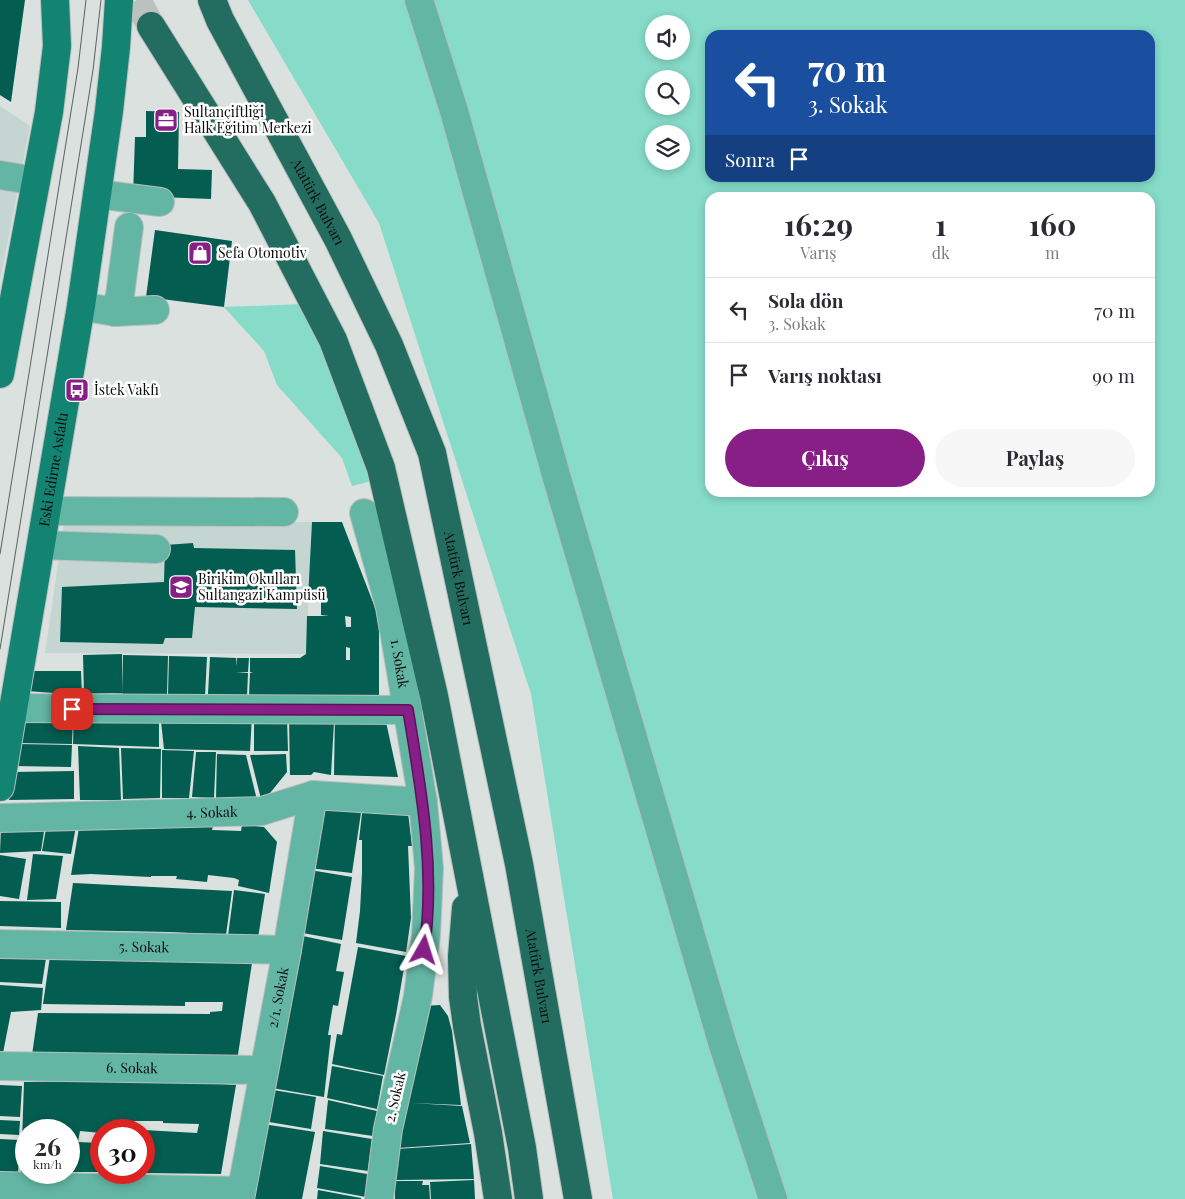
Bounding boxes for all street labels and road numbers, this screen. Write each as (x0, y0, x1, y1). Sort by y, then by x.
street label: Atatürk Bulvarı (287, 154, 349, 248)
street label: Eski Edirne Asfaltı (34, 411, 72, 528)
street label: Atatürk Bulvarı (440, 528, 478, 627)
street label: 1. Sokak (387, 638, 414, 690)
street label: 4. Sokak (186, 802, 238, 822)
street label: Atatürk Bulvarı (521, 926, 557, 1025)
street label: 5. Sokak (119, 936, 170, 957)
street label: 2/1. Sokak (262, 965, 293, 1029)
street label: 6. Sokak (106, 1058, 158, 1077)
street label: 2. Sokak (380, 1070, 410, 1124)

